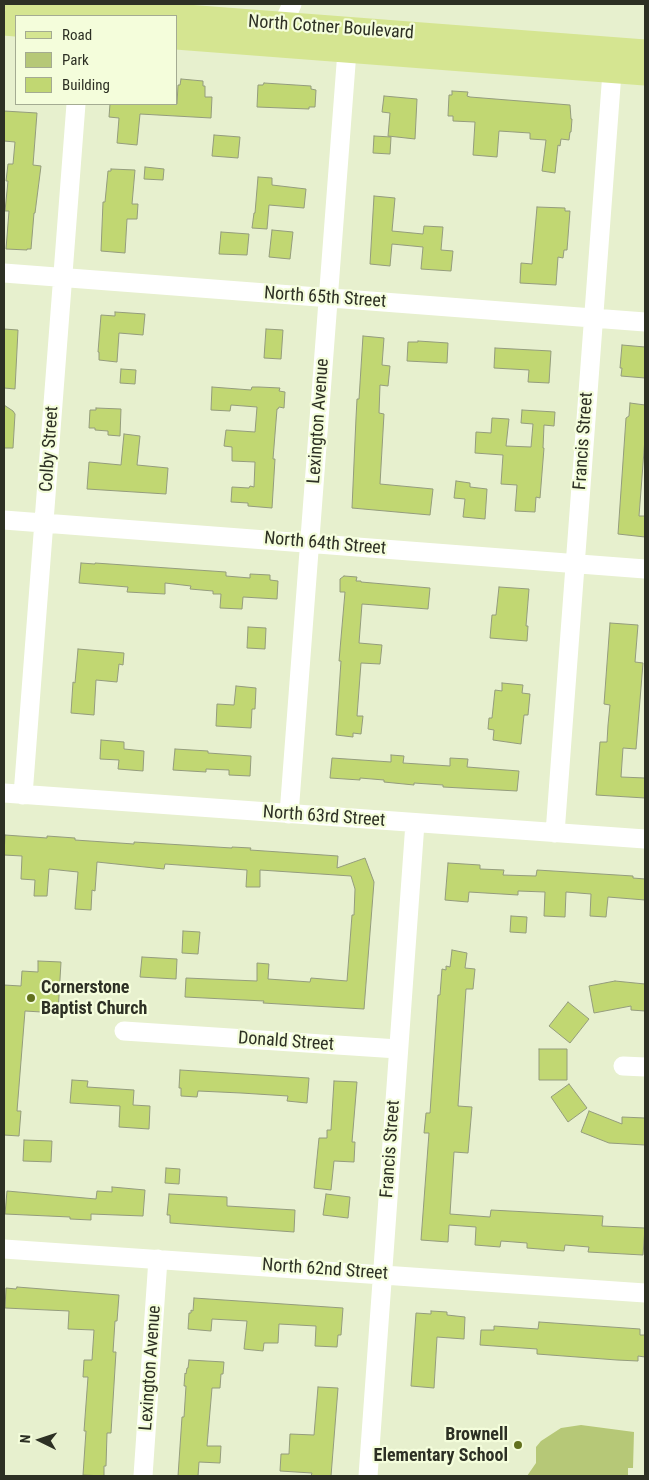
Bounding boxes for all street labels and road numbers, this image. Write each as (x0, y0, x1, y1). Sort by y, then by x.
street label: North Cotner Boulevard (247, 11, 415, 45)
street label: North 65th Street (263, 283, 387, 313)
street label: Lexington Avenue (304, 358, 334, 484)
street label: Francis Street (570, 391, 598, 491)
street label: Colby Street (36, 405, 64, 493)
street label: North 64th Street (263, 528, 387, 560)
street label: North 63rd Street (262, 802, 386, 832)
street label: Donald Street (237, 1028, 335, 1056)
street label: Francis Street (377, 1099, 405, 1199)
street label: North 62nd Street (261, 1255, 389, 1285)
street label: Lexington Avenue (136, 1305, 166, 1431)

